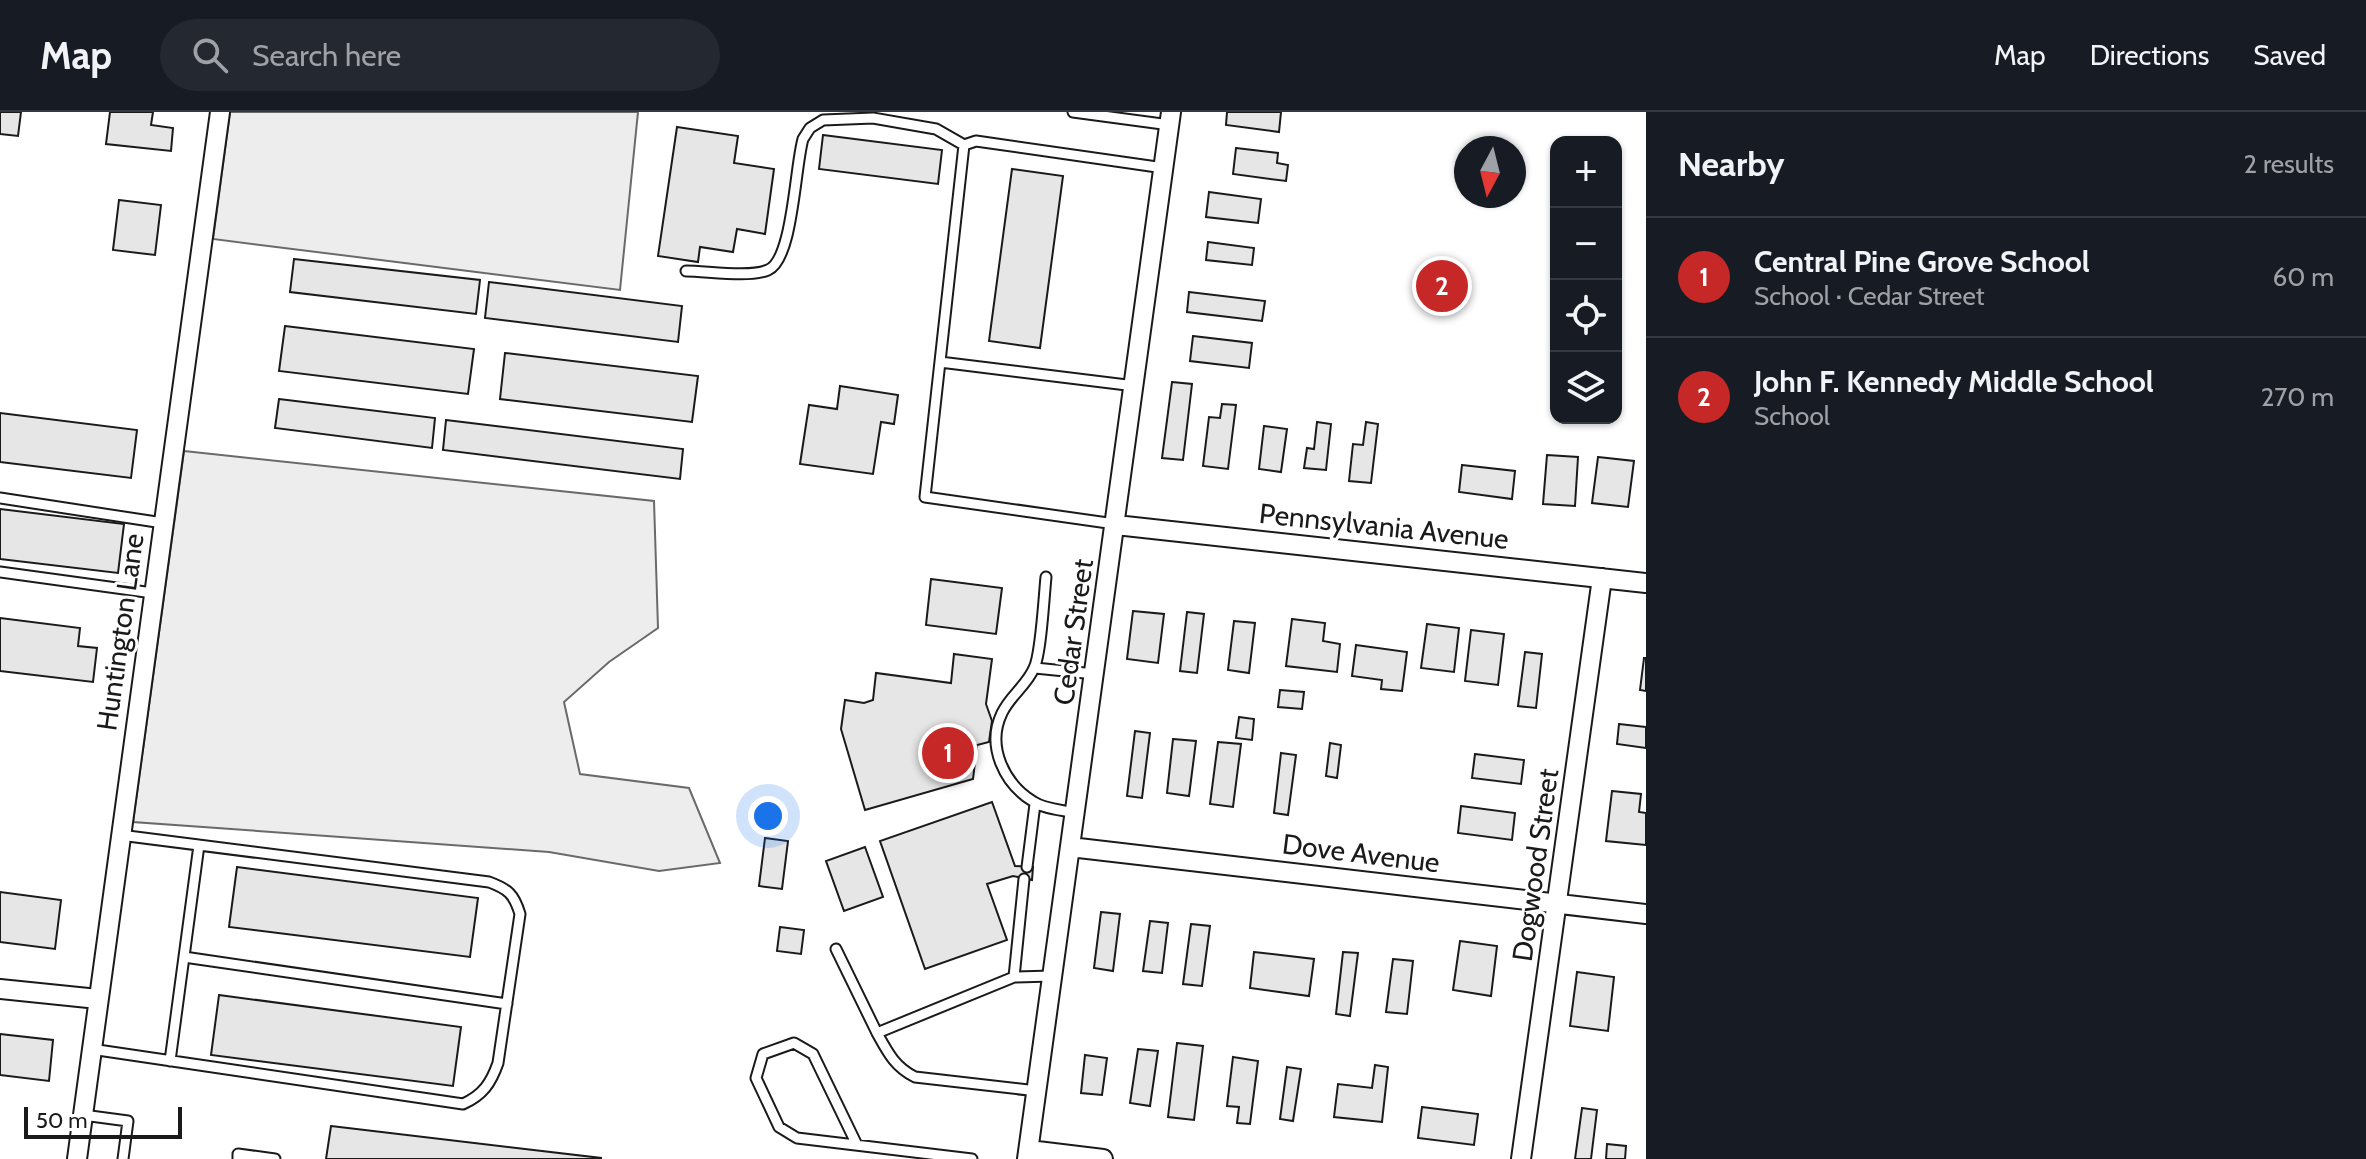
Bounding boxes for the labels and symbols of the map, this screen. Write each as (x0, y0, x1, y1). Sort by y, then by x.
north arrow (1454, 136, 1526, 208)
pin: 2 (1416, 256, 1468, 316)
street label: Pennsylvania Avenue (1258, 496, 1510, 556)
street label: Huntington Lane (89, 531, 151, 733)
street label: Cedar Street (1046, 557, 1100, 707)
pin: 1 (922, 723, 974, 783)
street label: Dogwood Street (1505, 766, 1565, 964)
your location (748, 796, 788, 836)
street label: Dove Avenue (1280, 826, 1442, 880)
scale bar (24, 1103, 182, 1139)

